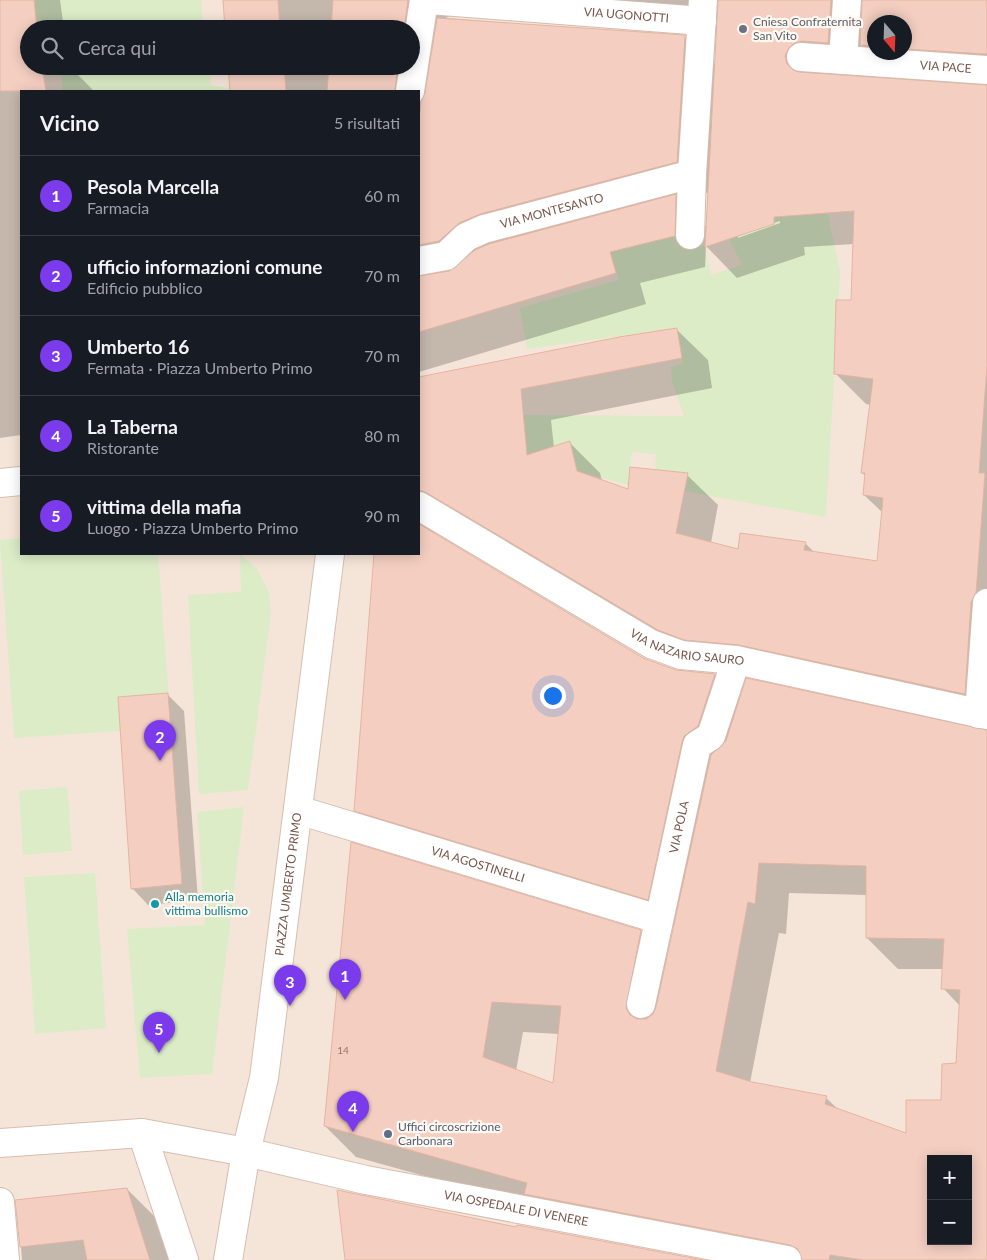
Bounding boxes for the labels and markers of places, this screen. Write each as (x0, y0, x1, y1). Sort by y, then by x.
place label: Cniesa Confraternita San Vito (753, 14, 862, 43)
marker: Cniesa Confraternita San Vito (737, 23, 749, 35)
pin: 2 (144, 720, 176, 761)
place label: Alla memoria vittima bullismo (165, 889, 248, 918)
marker: Alla memoria vittima bullismo (149, 898, 161, 910)
pin: 1 (329, 959, 361, 1000)
pin: 3 (274, 965, 306, 1006)
pin: 5 (143, 1012, 175, 1053)
pin: 4 (337, 1091, 369, 1132)
place label: Uffici circoscrizione Carbonara (398, 1119, 500, 1148)
marker: Uffici circoscrizione Carbonara (382, 1128, 394, 1140)

